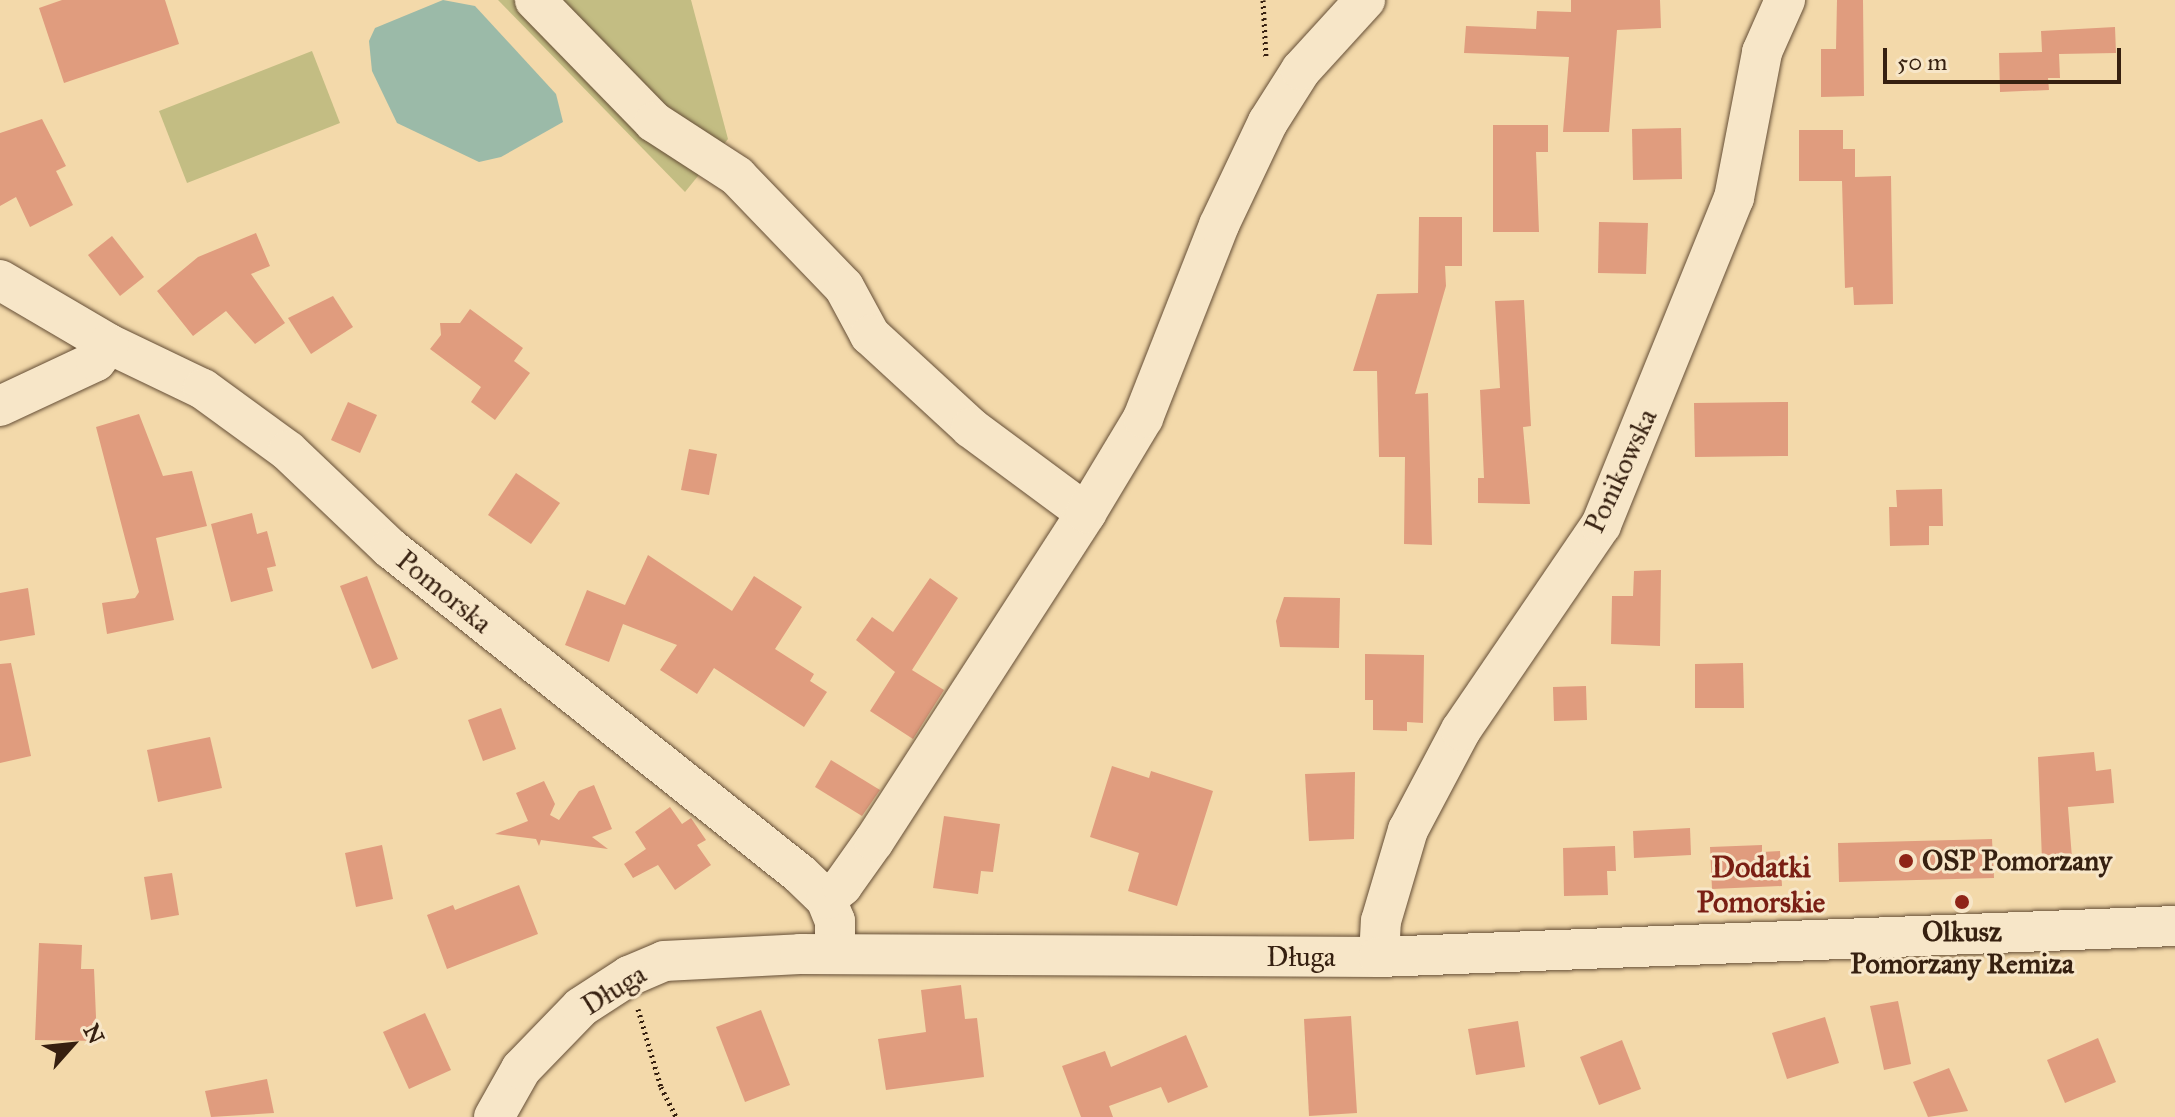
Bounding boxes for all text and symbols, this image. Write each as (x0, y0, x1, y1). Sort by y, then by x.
scale bar (1887, 32, 2125, 82)
text: 50 m (1897, 47, 1947, 77)
street label: Ponikowska (1578, 404, 1664, 538)
street label: Pomorska (390, 543, 498, 641)
place label: OSP Pomorzany (1922, 844, 2112, 878)
district label: Dodatki Pomorskie (1697, 849, 1825, 920)
marker: OSP Pomorzany (1897, 852, 1915, 870)
marker: Olkusz Pomorzany Remiza (1953, 893, 1971, 911)
place label: Olkusz Pomorzany Remiza (1850, 915, 2074, 981)
street label: Długa (1266, 940, 1336, 974)
street label: Długa (576, 957, 652, 1023)
north arrow (32, 1005, 112, 1085)
text: N (78, 1019, 110, 1048)

